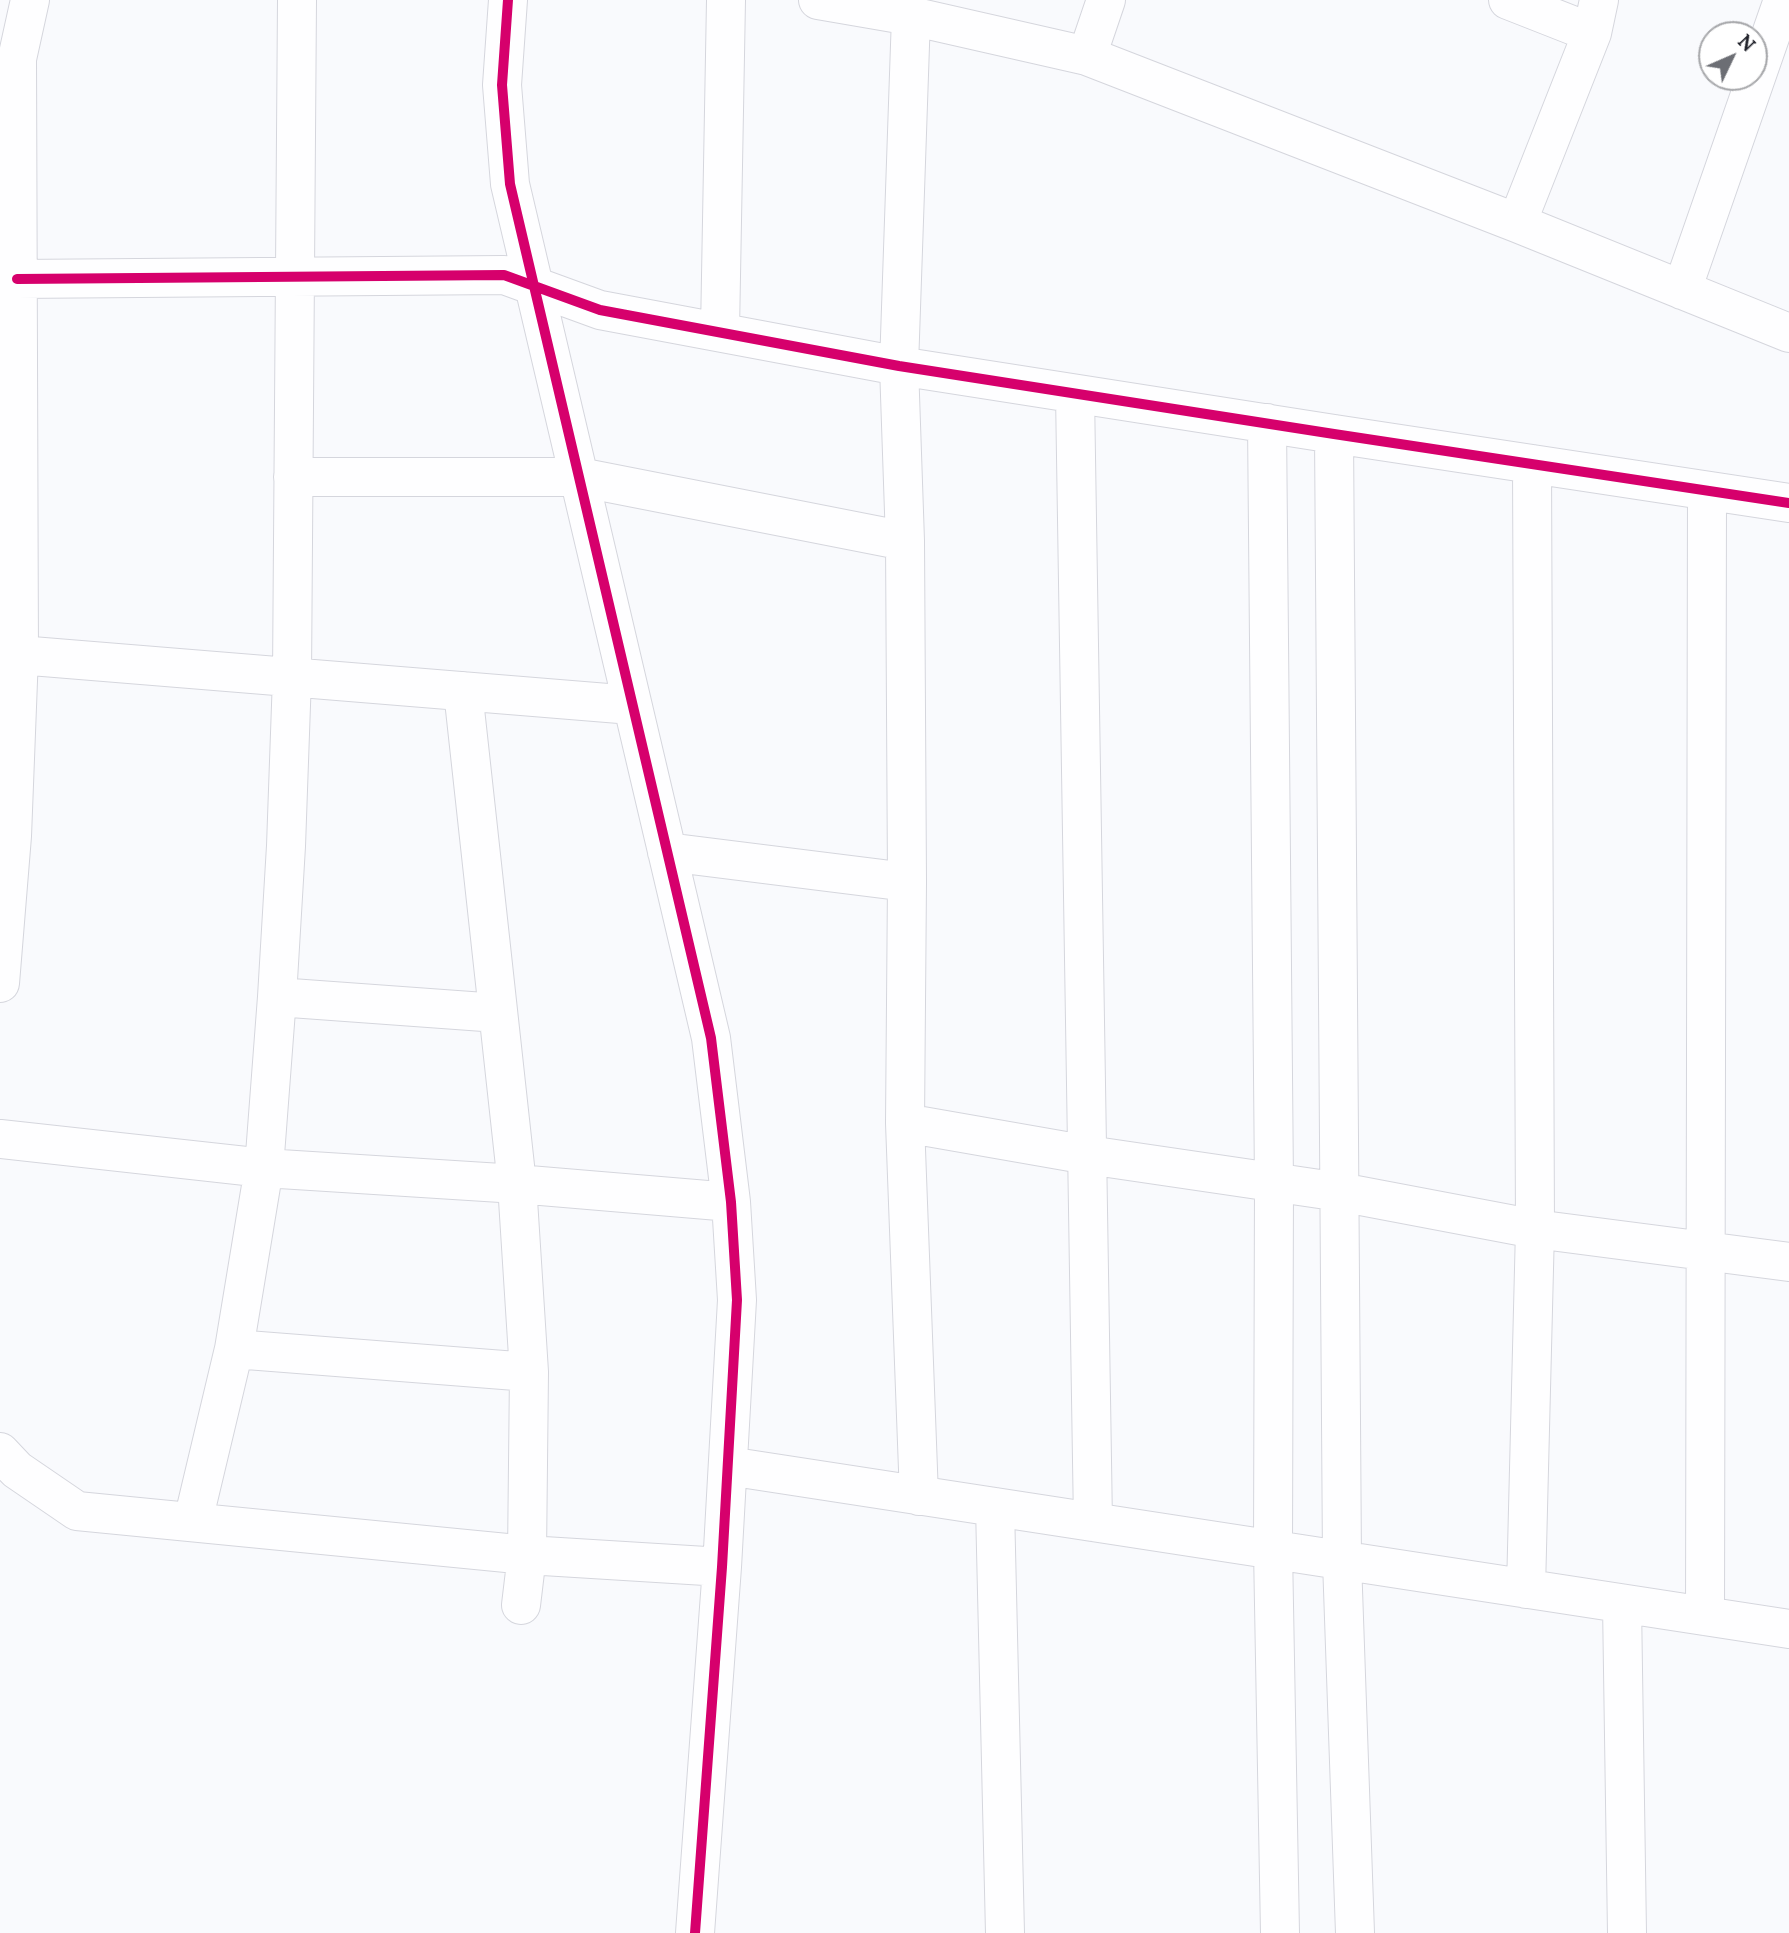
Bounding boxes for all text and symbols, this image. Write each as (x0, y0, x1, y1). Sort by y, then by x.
north arrow (1698, 21, 1768, 91)
text: N (1733, 29, 1760, 56)

